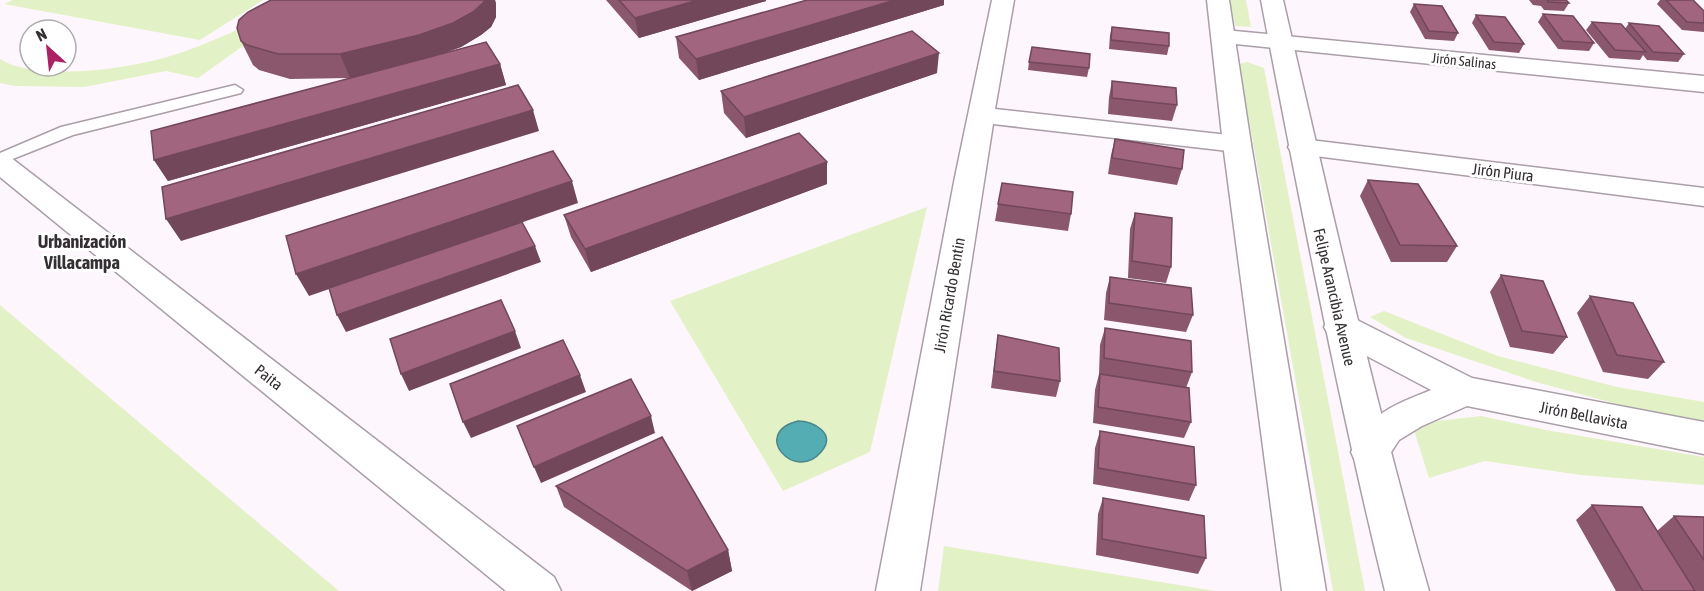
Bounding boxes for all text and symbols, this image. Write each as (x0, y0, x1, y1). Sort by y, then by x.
north arrow (18, 18, 78, 78)
text: N (33, 24, 49, 45)
street label: Jirón Salinas (1431, 50, 1497, 72)
street label: Jirón Piura (1471, 159, 1535, 185)
street label: Felipe Arancibia Avenue (1309, 226, 1360, 368)
district label: Urbanización Villacampa (38, 231, 127, 273)
street label: Jirón Ricardo Bentin (930, 236, 968, 354)
street label: Paita (251, 360, 287, 394)
street label: Jirón Bellavista (1538, 398, 1630, 432)

